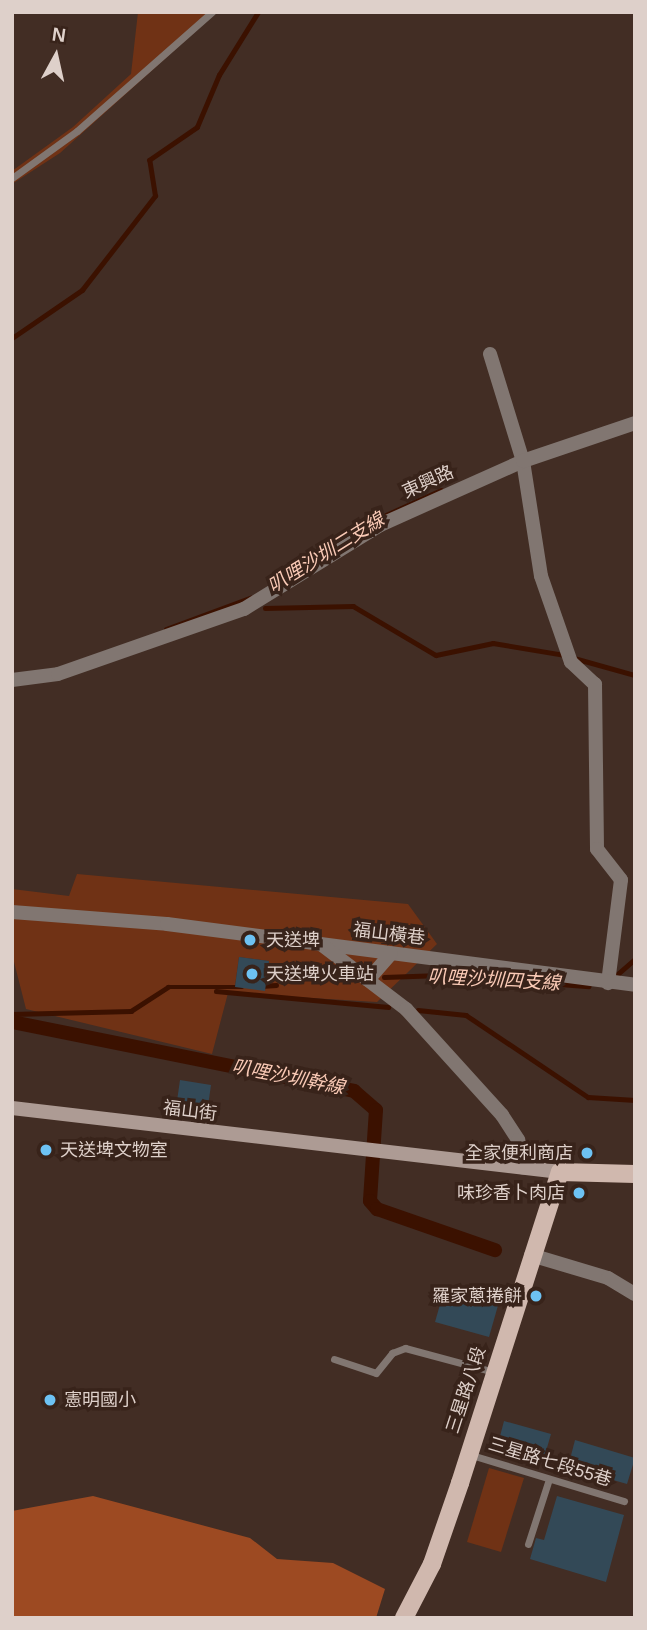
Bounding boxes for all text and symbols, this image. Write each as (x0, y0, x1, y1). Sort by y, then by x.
north arrow (21, 21, 91, 91)
text: N (51, 23, 67, 46)
street label: 東興路 (399, 461, 457, 503)
water label: 叭哩沙圳二支線 (264, 508, 388, 598)
street label: 福山橫巷 (352, 919, 426, 949)
place label: 天送埤 (266, 929, 320, 951)
marker: 天送埤 (240, 930, 260, 950)
place label: 天送埤火車站 (266, 963, 374, 985)
water label: 叭哩沙圳四支線 (427, 965, 561, 995)
marker: 天送埤火車站 (244, 966, 260, 982)
water label: 叭哩沙圳幹線 (230, 1055, 346, 1099)
street label: 福山街 (162, 1097, 218, 1125)
place label: 天送埤文物室 (60, 1139, 168, 1161)
marker: 天送埤文物室 (38, 1142, 54, 1158)
place label: 全家便利商店 (465, 1142, 573, 1164)
marker: 全家便利商店 (579, 1145, 595, 1161)
place label: 味珍香卜肉店 (457, 1182, 565, 1204)
marker: 味珍香卜肉店 (571, 1185, 587, 1201)
place label: 羅家蔥捲餅 (432, 1285, 522, 1307)
marker: 羅家蔥捲餅 (528, 1288, 544, 1304)
street label: 三星路八段 (442, 1344, 490, 1436)
place label: 憲明國小 (64, 1389, 136, 1411)
marker: 憲明國小 (42, 1392, 58, 1408)
street label: 三星路七段55巷 (486, 1433, 614, 1491)

